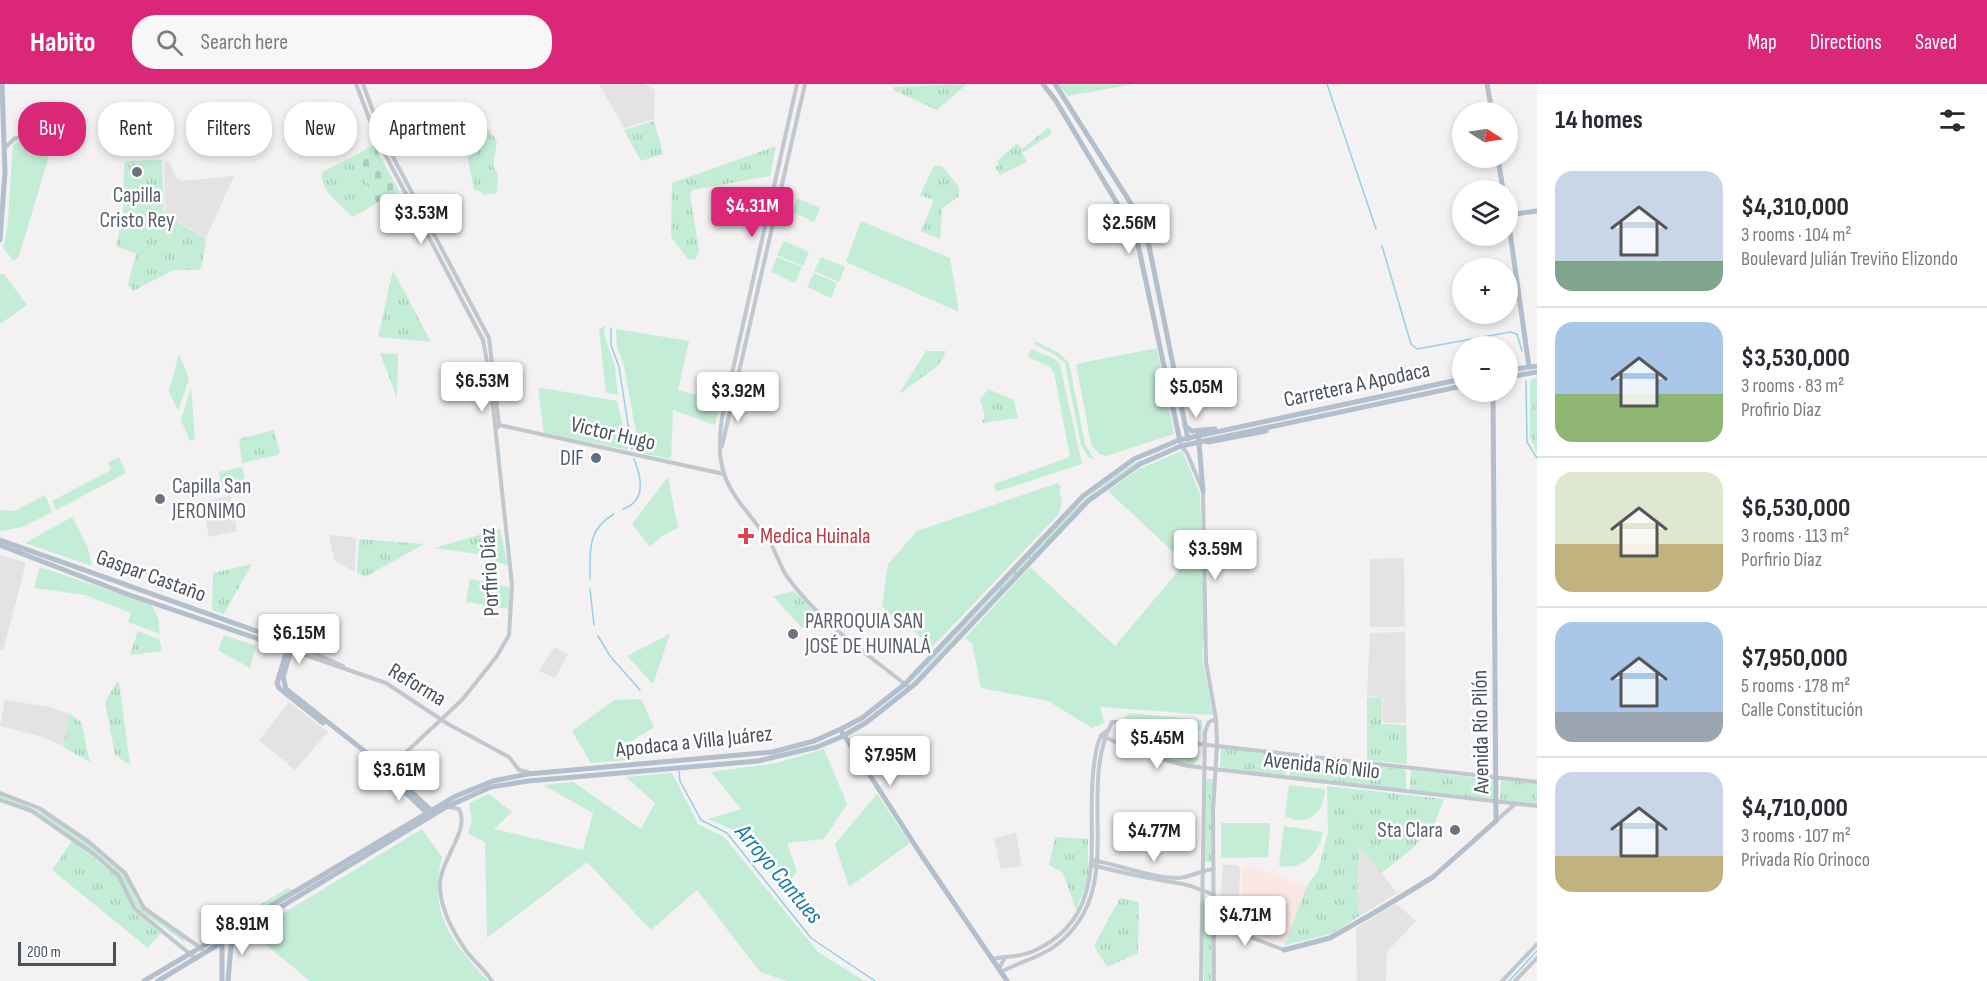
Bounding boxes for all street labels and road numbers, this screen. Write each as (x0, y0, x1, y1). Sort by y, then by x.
street label: Carretera A Apodaca (1281, 356, 1433, 414)
street label: Victor Hugo (568, 411, 658, 457)
street label: Porfirio Díaz (474, 527, 506, 617)
street label: Gaspar Castaño (92, 544, 210, 608)
street label: Reforma (383, 657, 451, 713)
street label: Avenida Río Pilón (1466, 670, 1496, 795)
street label: Apodaca a Villa Juárez (613, 720, 774, 764)
street label: Avenida Río Nilo (1262, 746, 1381, 786)

